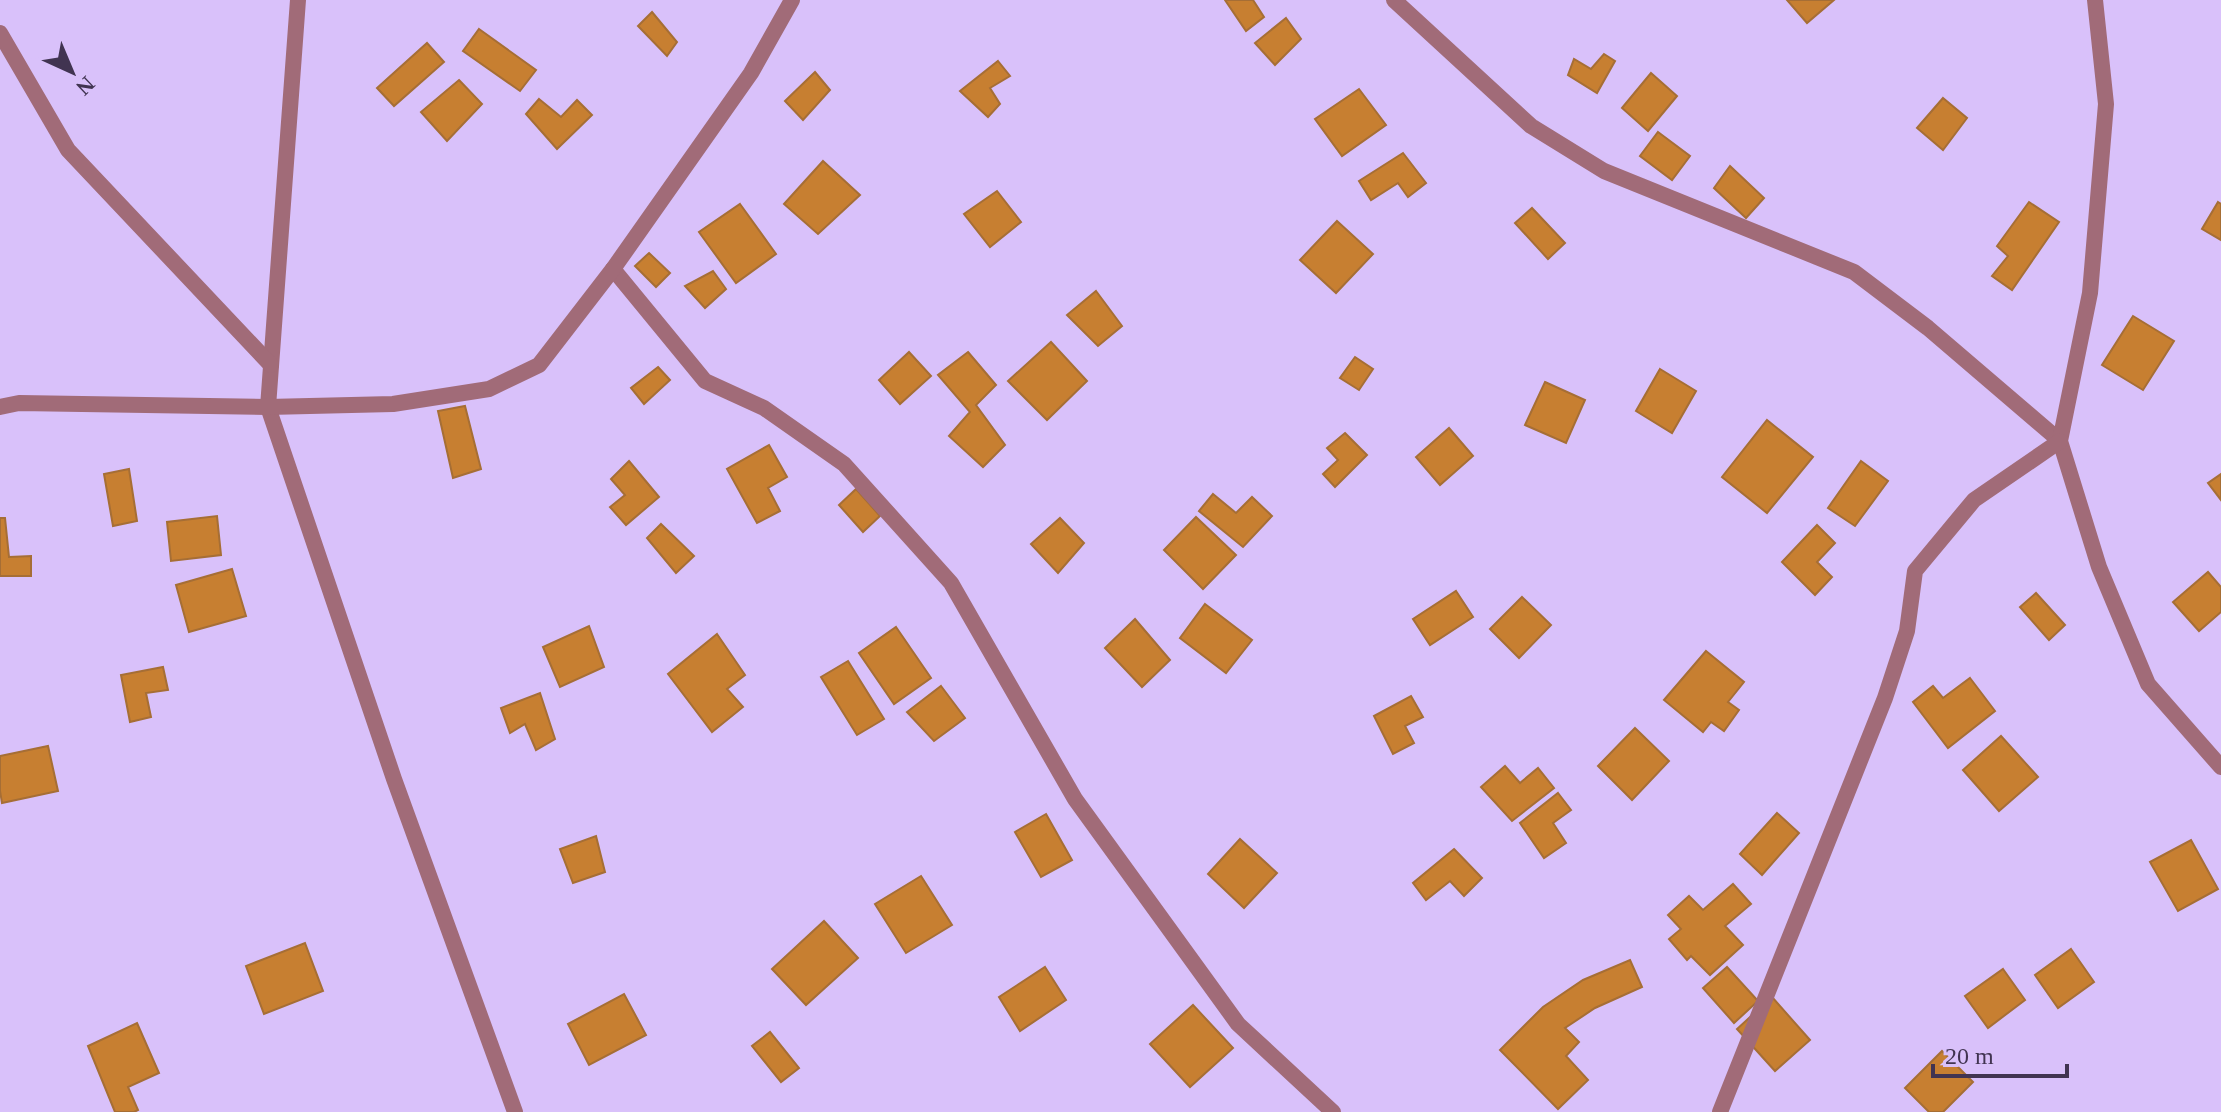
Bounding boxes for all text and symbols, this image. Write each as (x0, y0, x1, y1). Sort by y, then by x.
north arrow (32, 32, 112, 112)
text: N (71, 72, 100, 101)
scale bar (1933, 1028, 2067, 1078)
text: 20 m (1945, 1043, 1994, 1069)

